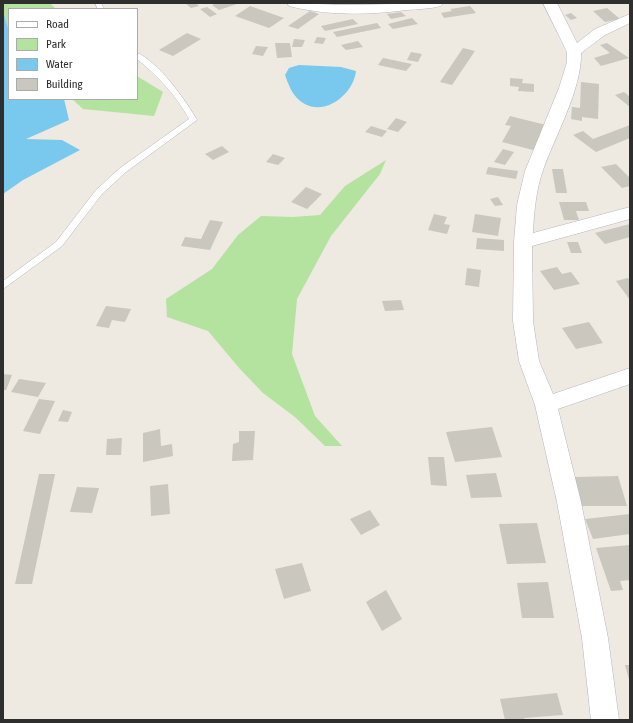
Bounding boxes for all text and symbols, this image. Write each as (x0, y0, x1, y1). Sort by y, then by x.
legend (8, 8, 138, 100)
text: Road (46, 17, 69, 31)
text: Park (46, 37, 66, 51)
text: Water (46, 57, 72, 71)
text: Building (46, 77, 83, 91)

